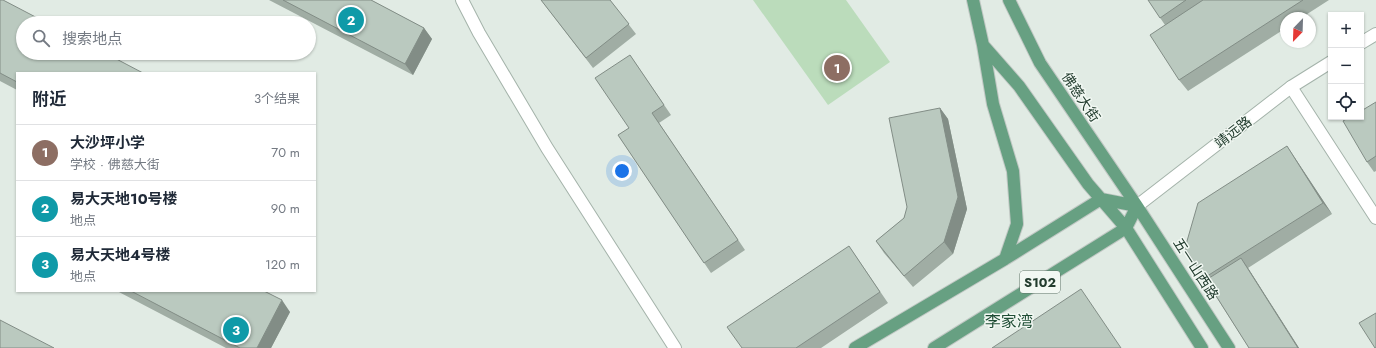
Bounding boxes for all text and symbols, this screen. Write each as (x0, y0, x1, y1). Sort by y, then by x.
pin: 2 (338, 5, 364, 35)
north arrow (1280, 12, 1316, 48)
map controls (1328, 12, 1364, 120)
button: + (1328, 12, 1364, 48)
search box (16, 16, 316, 60)
icon: search (30, 27, 52, 49)
text: 搜索地点 (62, 28, 122, 50)
button: − (1328, 48, 1364, 84)
pin: 1 (824, 53, 850, 83)
street label: 佛慈大街 (1057, 68, 1105, 126)
button: locate (1328, 84, 1364, 120)
text: 附近 (32, 87, 66, 111)
text: 3个结果 (254, 89, 300, 108)
street label: 靖远路 (1210, 111, 1256, 153)
text: 大沙坪小学 (70, 132, 145, 154)
text: 1 (42, 143, 48, 162)
text: 70 m (271, 143, 300, 162)
text: 学校 · 佛慈大街 (70, 155, 160, 174)
your location (612, 161, 632, 181)
text: 易大天地10号楼 (70, 188, 178, 210)
text: 2 (41, 199, 49, 218)
text: 90 m (271, 199, 300, 218)
text: 地点 (70, 211, 96, 230)
street label: 五一山西路 (1169, 234, 1223, 304)
text: 易大天地4号楼 (70, 244, 170, 266)
text: 3 (41, 255, 49, 274)
text: 120 m (265, 255, 300, 274)
text: 地点 (70, 267, 96, 286)
road number: S102 (1020, 271, 1060, 293)
district label: 李家湾 (985, 310, 1033, 333)
pin: 3 (223, 315, 249, 345)

